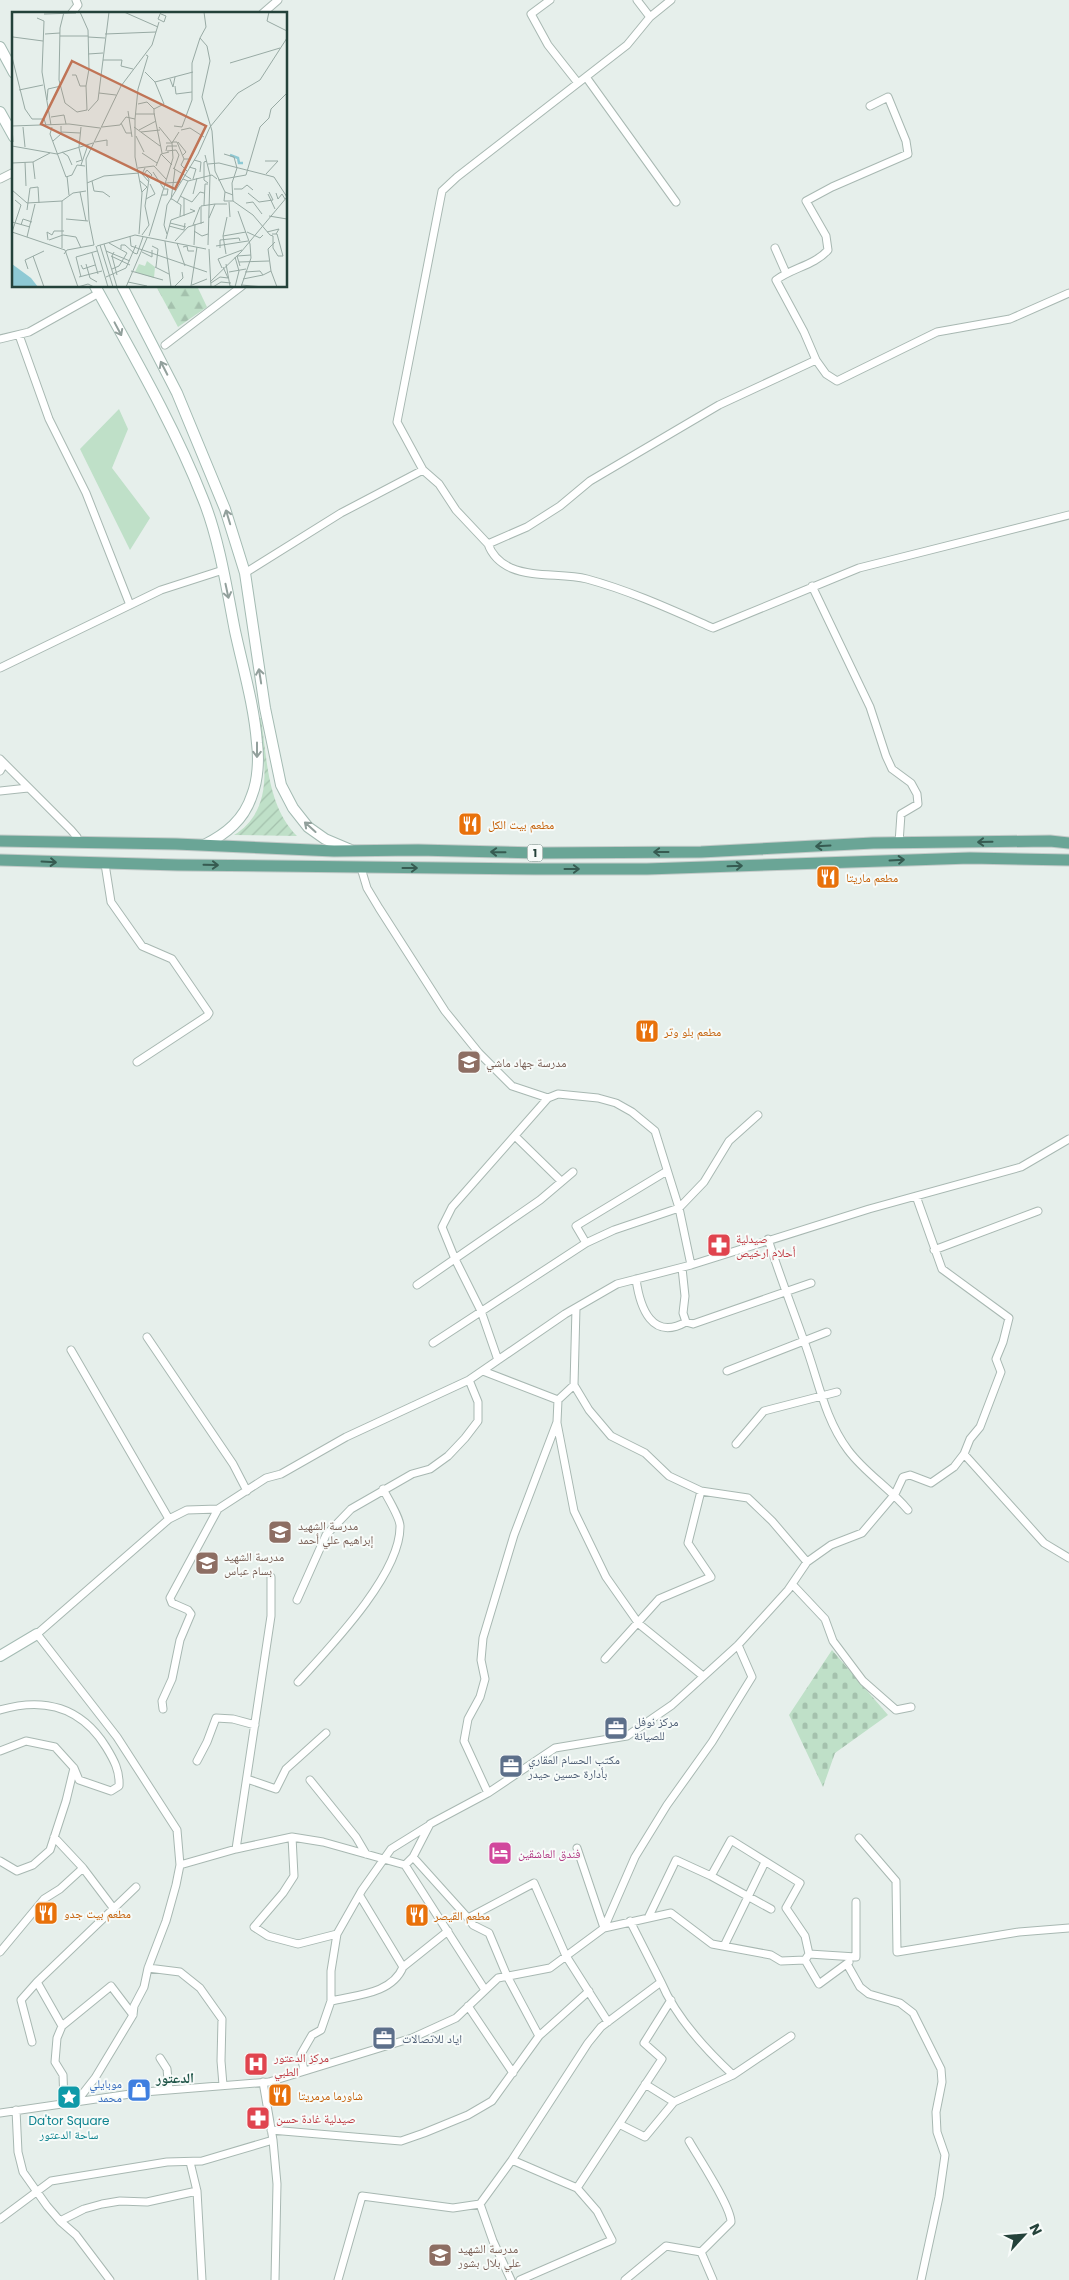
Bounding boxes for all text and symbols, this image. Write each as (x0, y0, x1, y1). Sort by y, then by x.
inset map (12, 12, 288, 288)
one-way arrow (114, 321, 123, 336)
one-way arrow (159, 361, 168, 376)
one-way arrow (222, 510, 232, 526)
one-way arrow (223, 582, 232, 598)
one-way arrow (255, 669, 265, 685)
one-way arrow (252, 742, 262, 758)
restaurant icon: مطعم بيت الكل (457, 811, 483, 837)
place label: مطعم بيت الكل (488, 816, 554, 833)
one-way arrow (304, 821, 316, 833)
one-way arrow (978, 837, 994, 847)
one-way arrow (815, 841, 832, 851)
road number: 1 (528, 844, 542, 861)
one-way arrow (490, 847, 506, 856)
one-way arrow (653, 847, 669, 857)
one-way arrow (889, 856, 905, 865)
one-way arrow (40, 857, 56, 867)
one-way arrow (202, 860, 219, 870)
one-way arrow (726, 861, 742, 871)
one-way arrow (402, 863, 418, 873)
one-way arrow (564, 864, 580, 874)
restaurant icon: مطعم ماريتا (815, 864, 841, 890)
place label: مطعم ماريتا (846, 869, 898, 886)
restaurant icon: مطعم بلو وتر (634, 1018, 660, 1044)
place label: مطعم بلو وتر (663, 1023, 721, 1040)
school or university icon: مدرسة جهاد ماشي (456, 1049, 482, 1075)
place label: مدرسة جهاد ماشي (486, 1054, 566, 1073)
place label: صيدلية أحلام ارخيص (736, 1230, 796, 1261)
pharmacy icon: صيدلية أحلام ارخيص (706, 1232, 732, 1258)
place label: مدرسة الشهيد إبراهيم علي أحمد (298, 1517, 374, 1550)
school or university icon: مدرسة الشهيد إبراهيم علي أحمد (267, 1519, 293, 1545)
place label: مدرسة الشهيد بسام عباس (224, 1548, 284, 1579)
school or university icon: مدرسة الشهيد بسام عباس (194, 1550, 220, 1576)
place label: مركز نوفل للصيانة (634, 1713, 678, 1744)
office icon: مركز نوفل للصيانة (603, 1715, 629, 1741)
place label: مكتب الحسام العقاري بأدارة حسين حيدر (527, 1751, 620, 1782)
office icon: مكتب الحسام العقاري بأدارة حسين حيدر (498, 1753, 524, 1779)
hotel icon: فندق العاشقين (487, 1840, 513, 1866)
place label: فندق العاشقين (518, 1845, 581, 1862)
restaurant icon: مطعم بيت جدو (33, 1900, 59, 1926)
restaurant icon: مطعم القيصر (404, 1902, 430, 1928)
place label: مطعم بيت جدو (64, 1905, 131, 1922)
place label: مطعم القيصر (433, 1907, 490, 1924)
office icon: اياد للاتصالات (371, 2025, 397, 2051)
place label: اياد للاتصالات (402, 2030, 462, 2047)
place label: مركز الدعتور الطبي (273, 2049, 329, 2082)
hospital icon: مركز الدعتور الطبي (243, 2051, 269, 2077)
district label: الدعتور (155, 2068, 194, 2088)
place label: موبايلي محمد (89, 2075, 122, 2106)
shop icon: موبايلي محمد (126, 2077, 152, 2103)
restaurant icon: شاورما مرمريتا (267, 2082, 293, 2108)
place icon: Da'tor Square ساحة الدعتور (56, 2084, 82, 2110)
place label: شاورما مرمريتا (298, 2087, 363, 2104)
pharmacy icon: صيدلية غادة حسن (245, 2105, 271, 2131)
place label: صيدلية غادة حسن (276, 2110, 356, 2127)
place label: Da'tor Square ساحة الدعتور (28, 2112, 110, 2143)
north arrow (999, 2210, 1049, 2260)
text: N (1024, 2220, 1047, 2238)
place label: مدرسة الشهيد علي بلال بشور (457, 2240, 521, 2273)
school or university icon: مدرسة الشهيد علي بلال بشور (427, 2242, 453, 2268)

